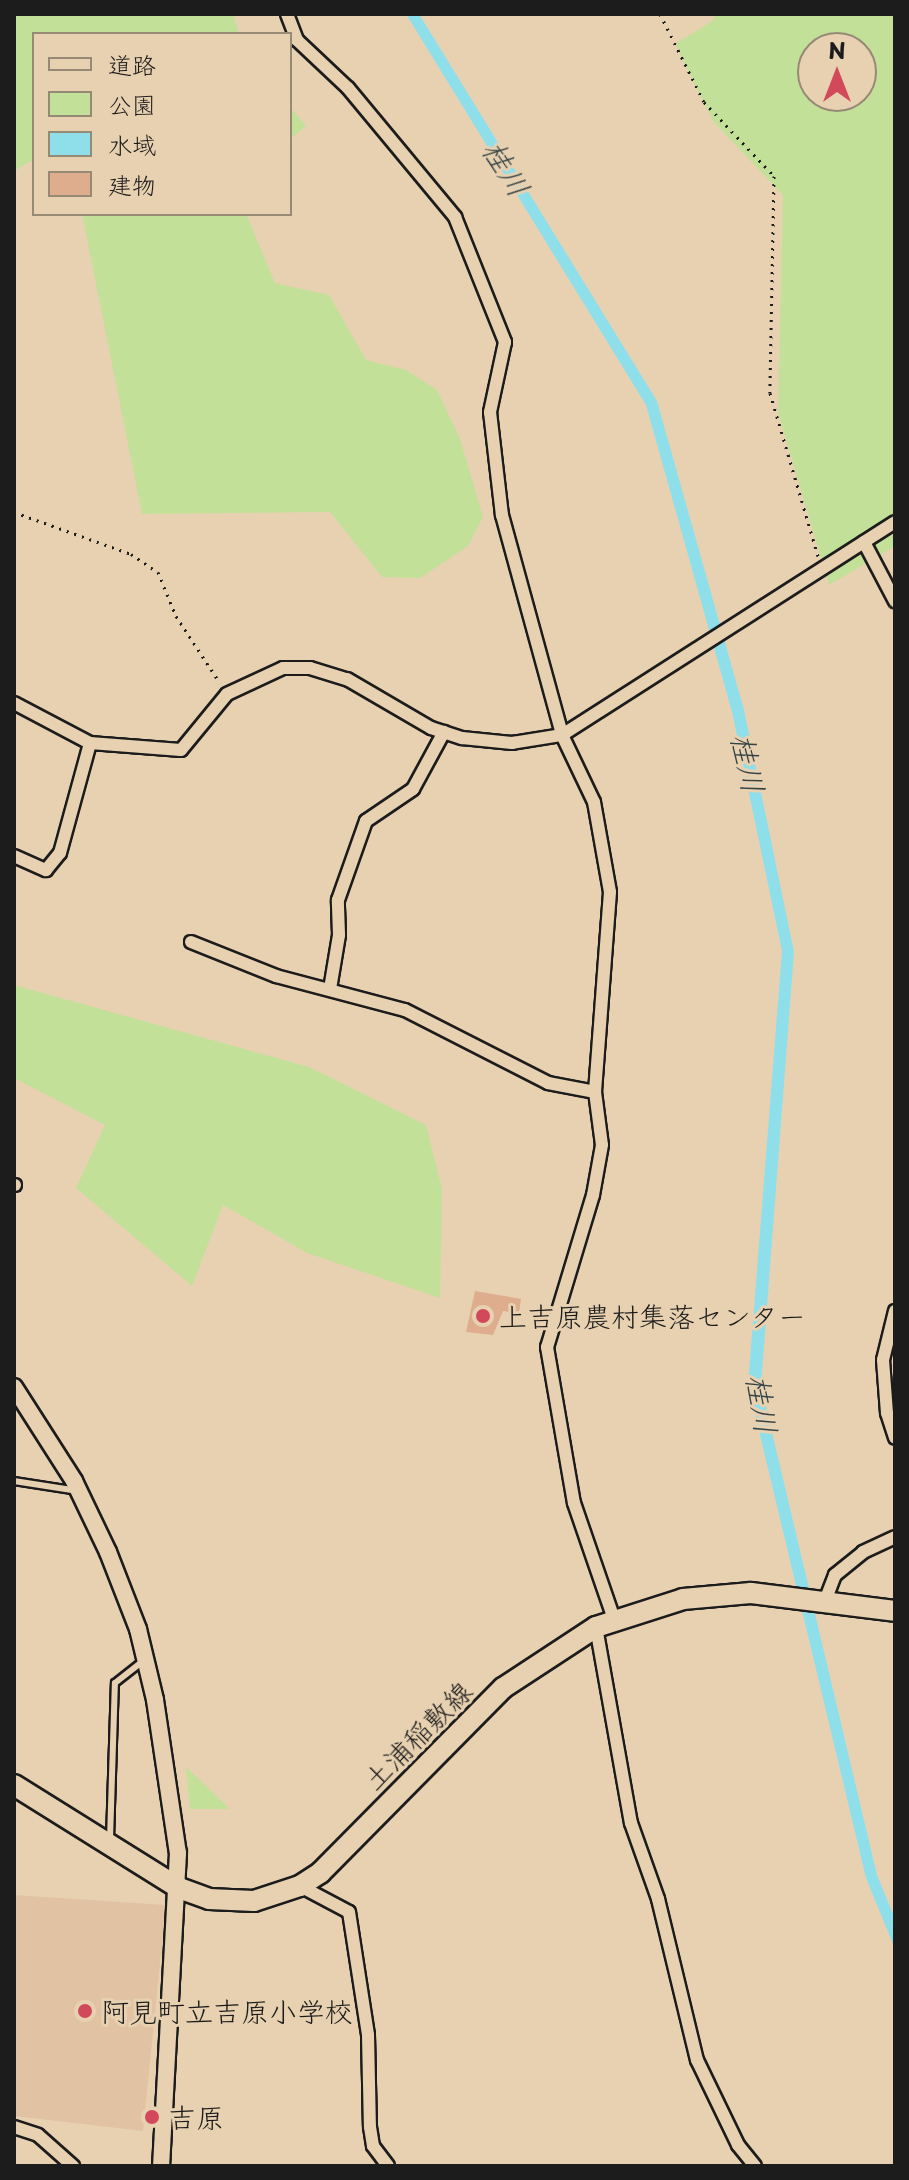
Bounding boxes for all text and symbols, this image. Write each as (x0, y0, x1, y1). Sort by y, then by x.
legend (32, 32, 292, 216)
north arrow (797, 32, 877, 112)
text: N (828, 33, 846, 66)
text: 道路 (108, 46, 156, 82)
text: 公園 (108, 86, 156, 122)
text: 水域 (108, 126, 156, 162)
water label: 桂川 (476, 133, 538, 203)
text: 建物 (108, 166, 156, 202)
water label: 桂川 (725, 730, 773, 796)
place label: 上吉原農村集落センター (499, 1299, 807, 1333)
marker: 上吉原農村集落センター (474, 1307, 492, 1325)
water label: 桂川 (741, 1372, 785, 1436)
street label: 土浦稲敷線 (356, 1674, 478, 1796)
place label: 阿見町立吉原小学校 (101, 1994, 353, 2028)
marker: 阿見町立吉原小学校 (76, 2002, 94, 2020)
place label: 吉原 (168, 2100, 224, 2134)
marker: 吉原 (143, 2108, 161, 2126)

